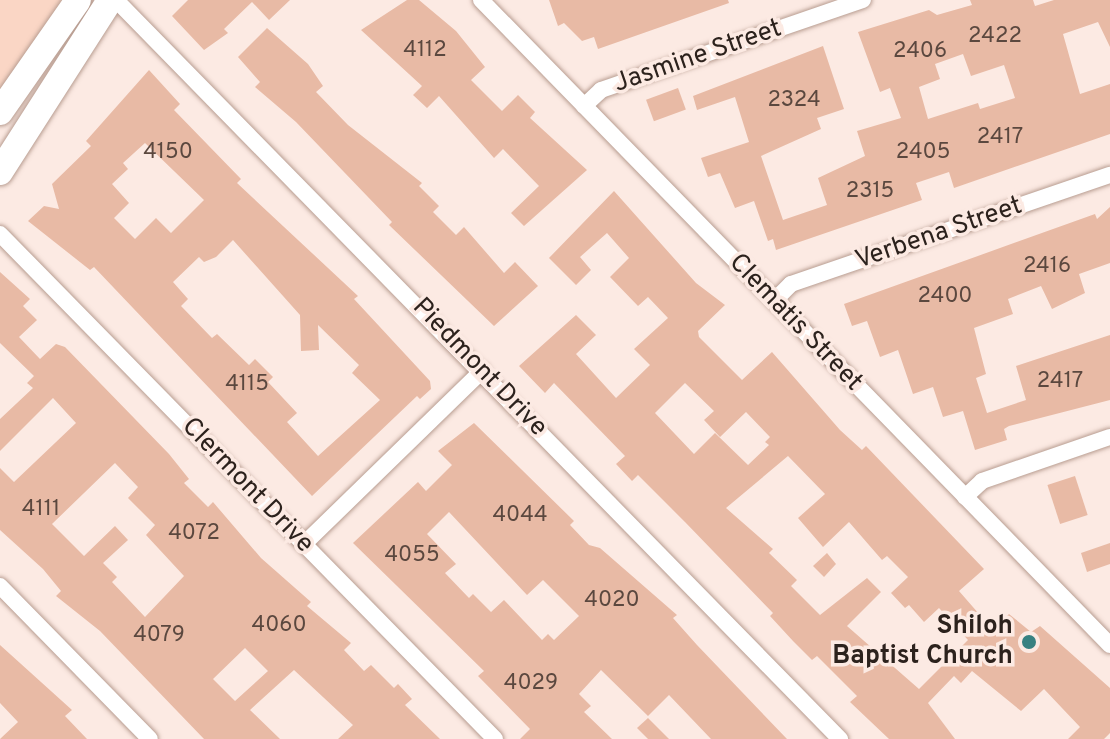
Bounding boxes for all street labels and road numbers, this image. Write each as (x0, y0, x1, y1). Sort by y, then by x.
street label: Jasmine Street (610, 14, 786, 100)
street label: Verbena Street (852, 191, 1026, 277)
street label: Clematis Street (722, 248, 868, 398)
street label: Piedmont Drive (405, 292, 553, 444)
street label: Clermont Drive (174, 412, 320, 560)

